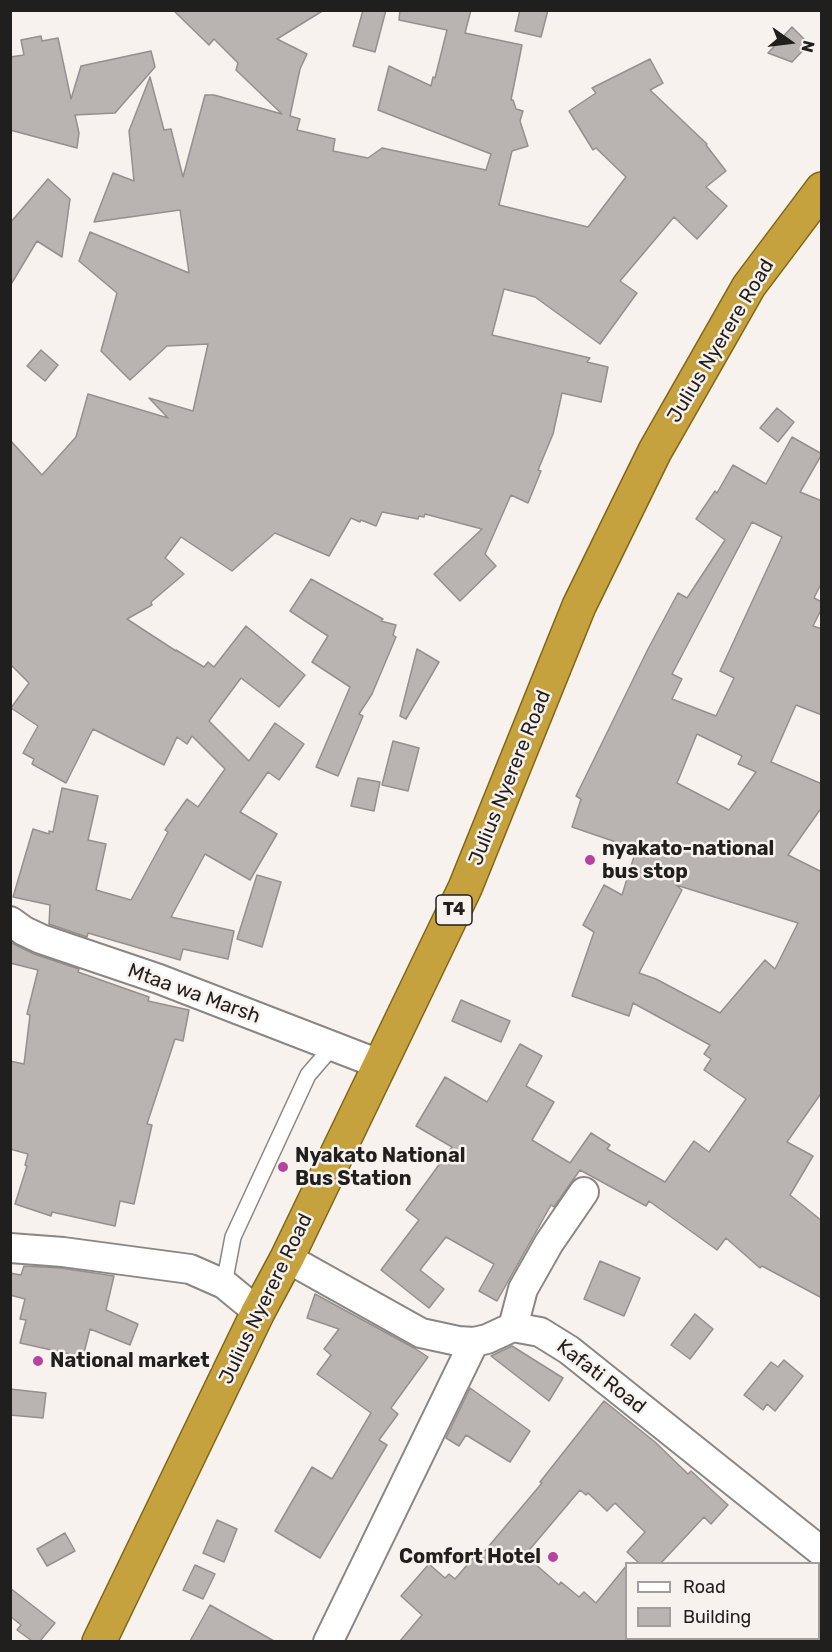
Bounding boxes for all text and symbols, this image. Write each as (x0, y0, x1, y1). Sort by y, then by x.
north arrow (760, 12, 820, 72)
text: N (797, 39, 819, 54)
street label: Julius Nyerere Road (663, 255, 779, 427)
street label: Julius Nyerere Road (464, 687, 556, 869)
place label: nyakato-national bus stop (602, 837, 774, 884)
marker: nyakato-national bus stop (583, 853, 597, 867)
road number: T4 (436, 895, 472, 925)
street label: Mtaa wa Marsh (124, 959, 264, 1029)
place label: Nyakato National Bus Station (295, 1144, 465, 1191)
marker: Nyakato National Bus Station (276, 1160, 290, 1174)
street label: Julius Nyerere Road (214, 1210, 318, 1388)
street label: Kafati Road (552, 1335, 650, 1419)
place label: National market (50, 1349, 210, 1373)
marker: National market (31, 1354, 45, 1368)
place label: Comfort Hotel (399, 1545, 541, 1569)
marker: Comfort Hotel (546, 1550, 560, 1564)
legend (625, 1562, 820, 1640)
text: Road (683, 1576, 726, 1598)
text: Building (683, 1606, 751, 1628)

